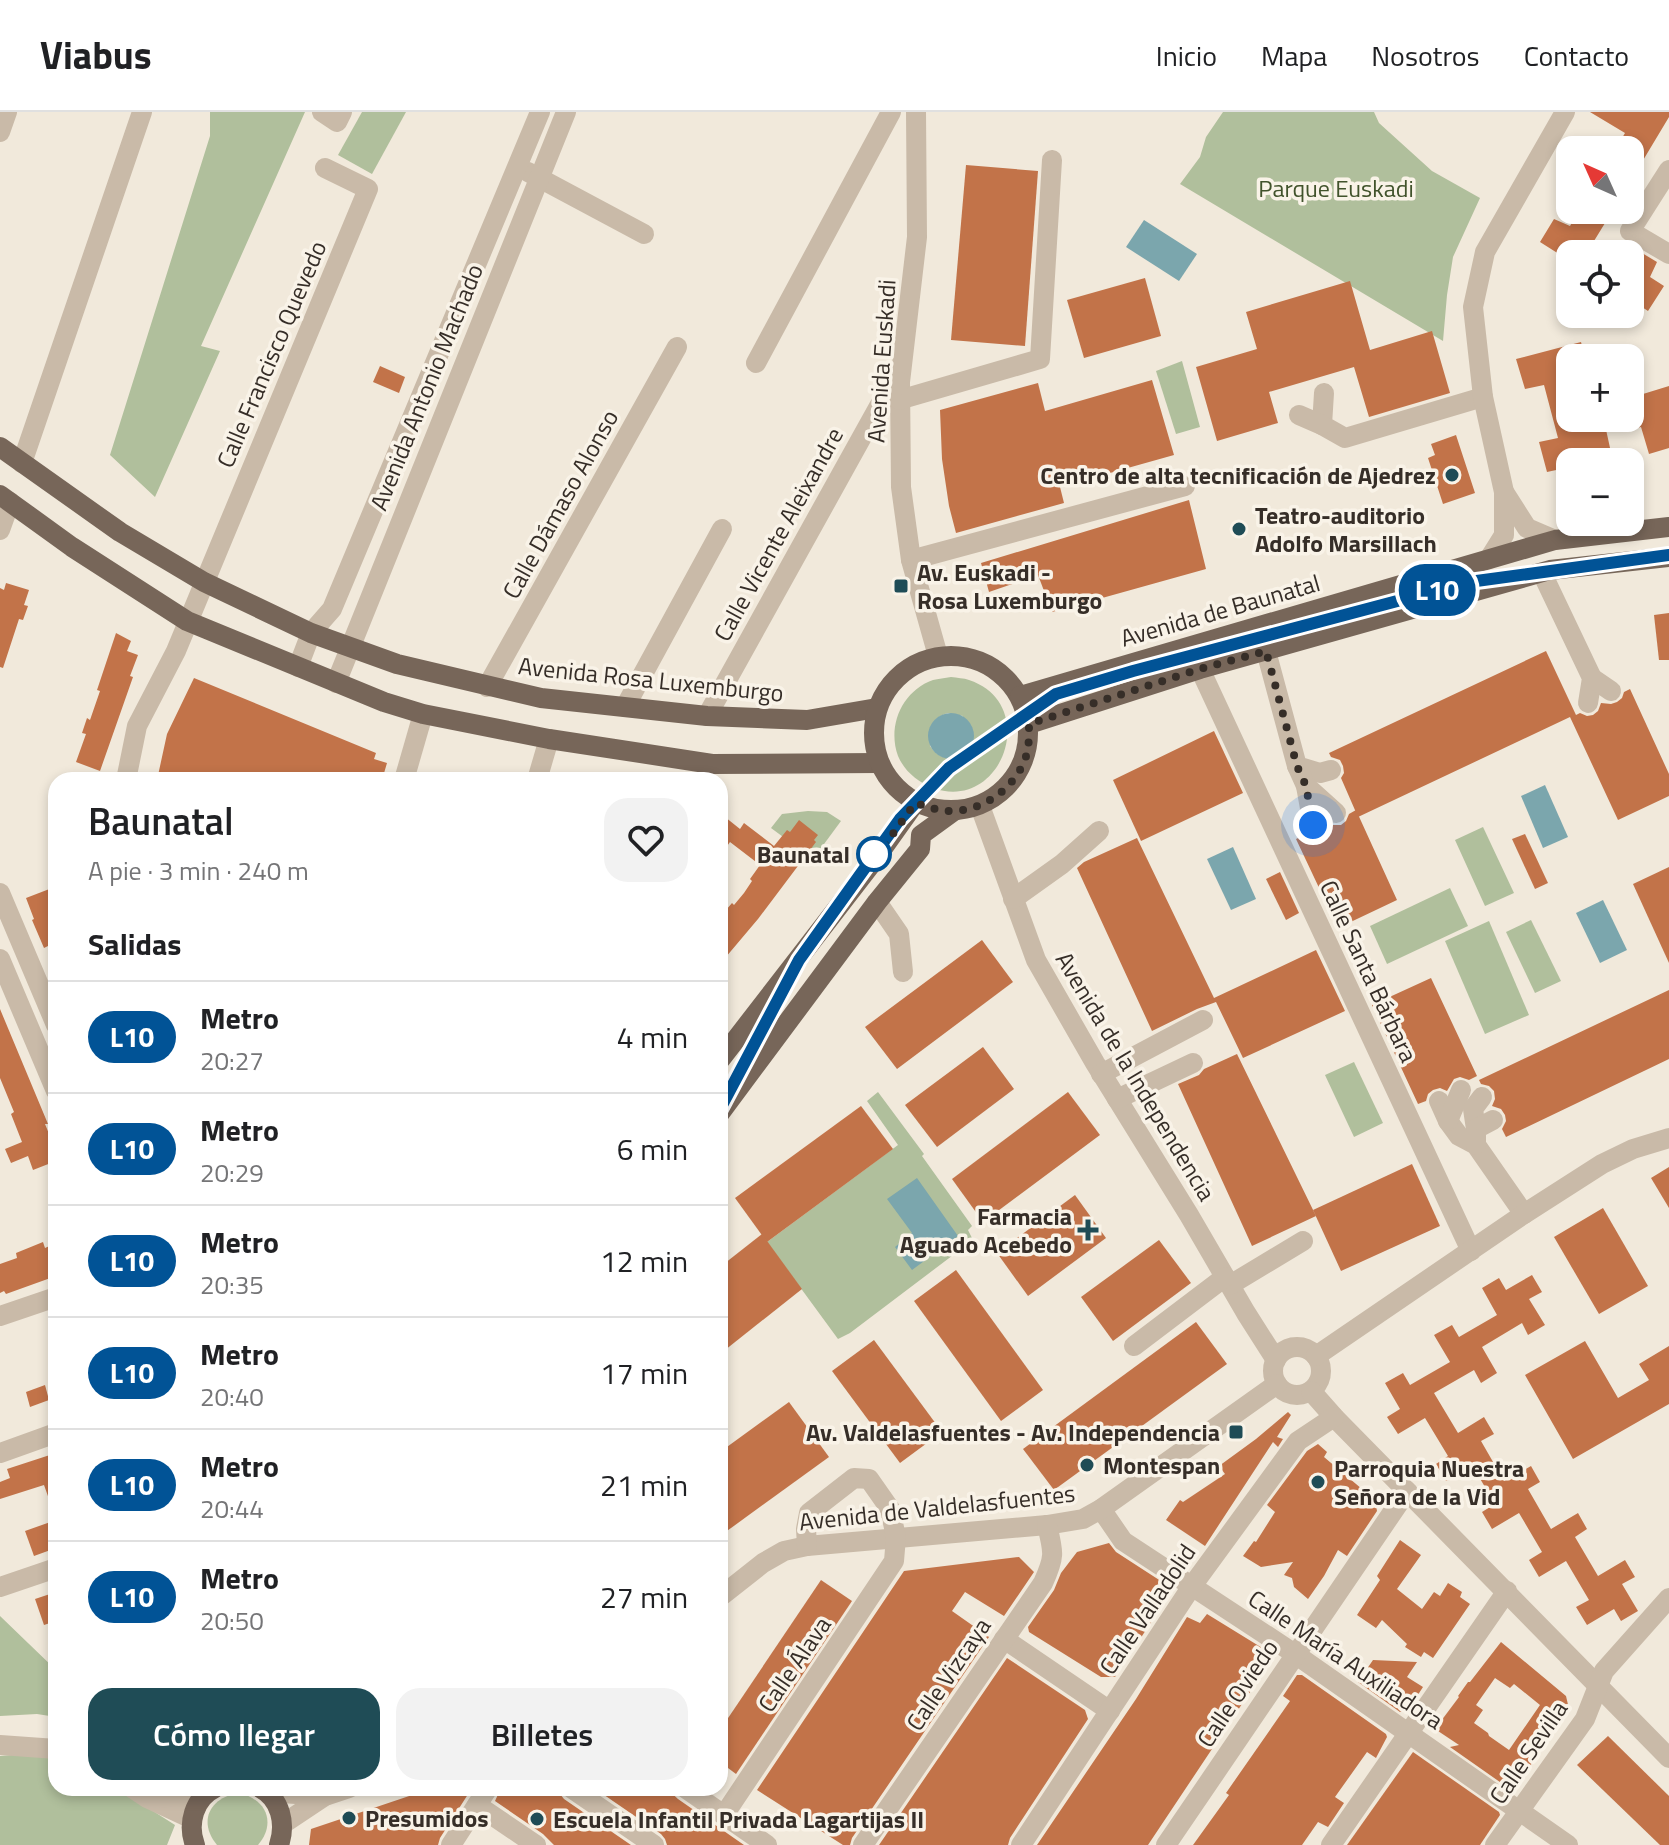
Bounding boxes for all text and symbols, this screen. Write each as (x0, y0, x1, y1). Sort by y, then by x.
text: Viabus (40, 26, 152, 84)
text: Inicio (1156, 34, 1217, 77)
text: Mapa (1261, 34, 1327, 77)
text: Nosotros (1371, 34, 1480, 77)
text: Contacto (1524, 34, 1629, 77)
north arrow (1556, 136, 1644, 224)
map controls (1556, 136, 1644, 536)
park label: Parque Euskadi (1258, 170, 1414, 206)
street label: Calle Francisco Quevedo (207, 235, 335, 473)
button: locate (1556, 240, 1644, 328)
street label: Avenida Antonio Machado (360, 258, 492, 516)
street label: Avenida Euskadi (857, 278, 905, 444)
button: + (1556, 344, 1644, 432)
street label: Calle Dámaso Alonso (493, 403, 627, 605)
street label: Calle Vicente Aleixandre (704, 420, 852, 648)
button: − (1556, 448, 1644, 536)
place label: Centro de alta tecnificación de Ajedrez (1040, 457, 1436, 493)
marker: Centro de alta tecnificación de Ajedrez (1443, 466, 1461, 484)
place label: Teatro-auditorio Adolfo Marsillach (1255, 497, 1437, 561)
marker: Teatro-auditorio Adolfo Marsillach (1230, 520, 1248, 538)
place label: Av. Euskadi - Rosa Luxemburgo (917, 554, 1102, 618)
street label: Avenida de Baunatal (1116, 564, 1324, 656)
line badge: L10 (1391, 564, 1483, 616)
text: L10 (1415, 568, 1459, 611)
marker: Av. Euskadi - Rosa Luxemburgo (892, 577, 910, 595)
street label: Avenida Rosa Luxemburgo (517, 647, 785, 711)
text: Baunatal (88, 792, 234, 850)
button: heart (604, 798, 688, 882)
your location (1293, 805, 1333, 845)
place label: Baunatal (757, 836, 850, 872)
marker: Baunatal (857, 837, 891, 871)
text: A pie · 3 min · 240 m (88, 851, 309, 890)
street label: Calle Santa Bárbara (1311, 874, 1427, 1068)
text: Salidas (88, 921, 181, 967)
street label: Avenida de la Independencia (1047, 945, 1225, 1207)
text: Metro (200, 995, 279, 1041)
text: 4 min (617, 1014, 688, 1060)
text: L10 (110, 1015, 154, 1058)
text: 20:27 (200, 1041, 264, 1080)
text: Metro (200, 1107, 279, 1153)
text: 6 min (617, 1126, 688, 1172)
text: L10 (110, 1127, 154, 1170)
text: 20:29 (200, 1153, 264, 1192)
place label: Farmacia Aguado Acebedo (900, 1198, 1072, 1262)
text: Metro (200, 1219, 279, 1265)
marker: Farmacia Aguado Acebedo (1079, 1221, 1097, 1239)
text: 12 min (600, 1238, 688, 1284)
text: L10 (110, 1239, 154, 1282)
text: 20:35 (200, 1265, 264, 1304)
text: Metro (200, 1331, 279, 1377)
text: 17 min (600, 1350, 688, 1396)
text: L10 (110, 1351, 154, 1394)
text: 20:40 (200, 1377, 264, 1416)
place label: Av. Valdelasfuentes - Av. Independencia (806, 1414, 1220, 1450)
marker: Av. Valdelasfuentes - Av. Independencia (1227, 1423, 1245, 1441)
text: Metro (200, 1443, 279, 1489)
place label: Montespan (1103, 1447, 1220, 1483)
place label: Parroquia Nuestra Señora de la Vid (1334, 1450, 1524, 1514)
marker: Montespan (1078, 1456, 1096, 1474)
text: 21 min (600, 1462, 688, 1508)
text: L10 (110, 1463, 154, 1506)
marker: Parroquia Nuestra Señora de la Vid (1309, 1473, 1327, 1491)
street label: Avenida de Valdelasfuentes (797, 1475, 1077, 1539)
text: 20:44 (200, 1489, 264, 1528)
street label: Calle Valladolid (1090, 1536, 1204, 1682)
text: Metro (200, 1555, 279, 1601)
text: 27 min (600, 1574, 688, 1620)
text: L10 (110, 1575, 154, 1618)
street label: Calle María Auxiliadora (1241, 1580, 1451, 1738)
text: 20:50 (200, 1601, 264, 1640)
street label: Calle Álava (749, 1609, 839, 1719)
street label: Calle Vizcaya (897, 1610, 999, 1738)
street label: Calle Oviedo (1187, 1632, 1287, 1754)
button: Cómo llegar (88, 1688, 380, 1780)
button: Billetes (396, 1688, 688, 1780)
street label: Calle Sevilla (1480, 1693, 1576, 1811)
place label: Presumidos (365, 1800, 489, 1836)
place label: Escuela Infantil Privada Lagartijas II (553, 1801, 924, 1837)
marker: Presumidos (340, 1809, 358, 1827)
marker: Escuela Infantil Privada Lagartijas II (528, 1810, 546, 1828)

